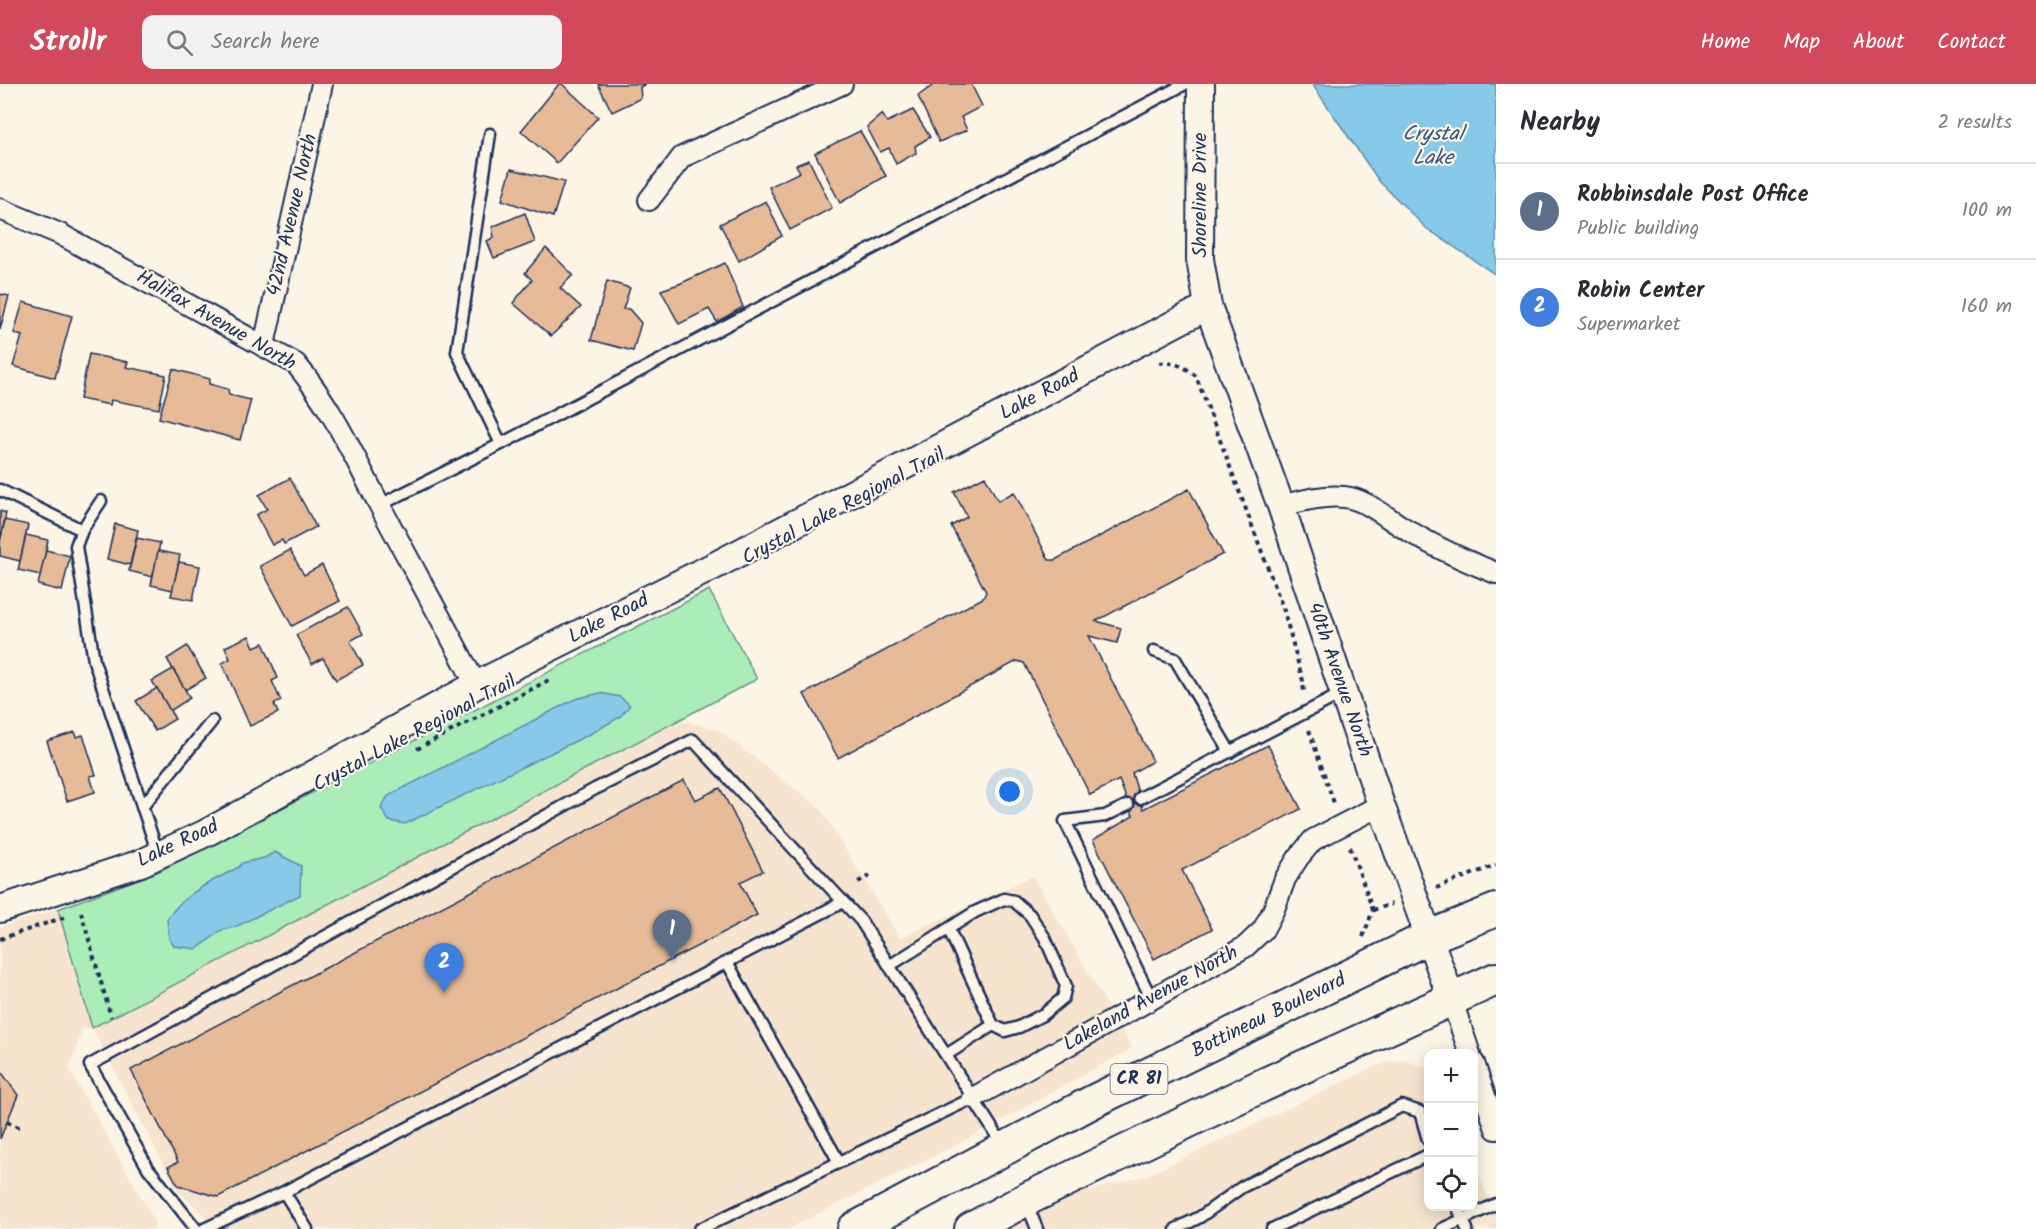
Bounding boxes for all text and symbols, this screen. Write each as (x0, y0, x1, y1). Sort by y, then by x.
search box (142, 15, 562, 69)
text: Strollr (30, 20, 106, 65)
text: Search here (211, 25, 320, 60)
icon: search (163, 26, 196, 59)
text: Home (1701, 26, 1750, 59)
text: Map (1783, 26, 1820, 59)
text: About (1853, 26, 1904, 59)
text: Contact (1937, 26, 2006, 59)
text: Nearby (1520, 102, 1600, 144)
text: 2 results (1937, 107, 2012, 139)
water label: Crystal Lake (1402, 118, 1468, 175)
street label: 42nd Avenue North (259, 131, 327, 299)
street label: Shoreline Drive (1185, 132, 1217, 258)
text: Robbinsdale Post Office (1577, 178, 1808, 213)
text: 1 (1536, 195, 1543, 227)
text: 100 m (1962, 195, 2012, 227)
text: Public building (1577, 213, 1699, 245)
street label: Halifax Avenue North (130, 262, 302, 380)
text: Robin Center (1577, 274, 1704, 309)
text: 2 (1534, 291, 1545, 323)
text: 160 m (1961, 291, 2012, 323)
text: Supermarket (1577, 309, 1680, 341)
street label: Lake Road (994, 360, 1087, 430)
street label: Crystal Lake Regional Trail (736, 440, 952, 574)
street label: Lake Road (563, 585, 656, 653)
street label: 40th Avenue North (1297, 598, 1381, 762)
street label: Crystal Lake Regional Trail (307, 667, 523, 801)
your location (995, 777, 1024, 806)
street label: Lake Road (132, 811, 225, 877)
pin: 1 (652, 910, 692, 960)
street label: Lakeland Avenue North (1057, 937, 1245, 1061)
pin: 2 (424, 944, 464, 993)
street label: Bottineau Boulevard (1186, 964, 1353, 1067)
map controls (1424, 1049, 1478, 1211)
button: + (1424, 1049, 1478, 1103)
road number: CR 81 (1110, 1064, 1168, 1094)
button: − (1424, 1103, 1478, 1157)
button: locate (1424, 1157, 1478, 1211)

